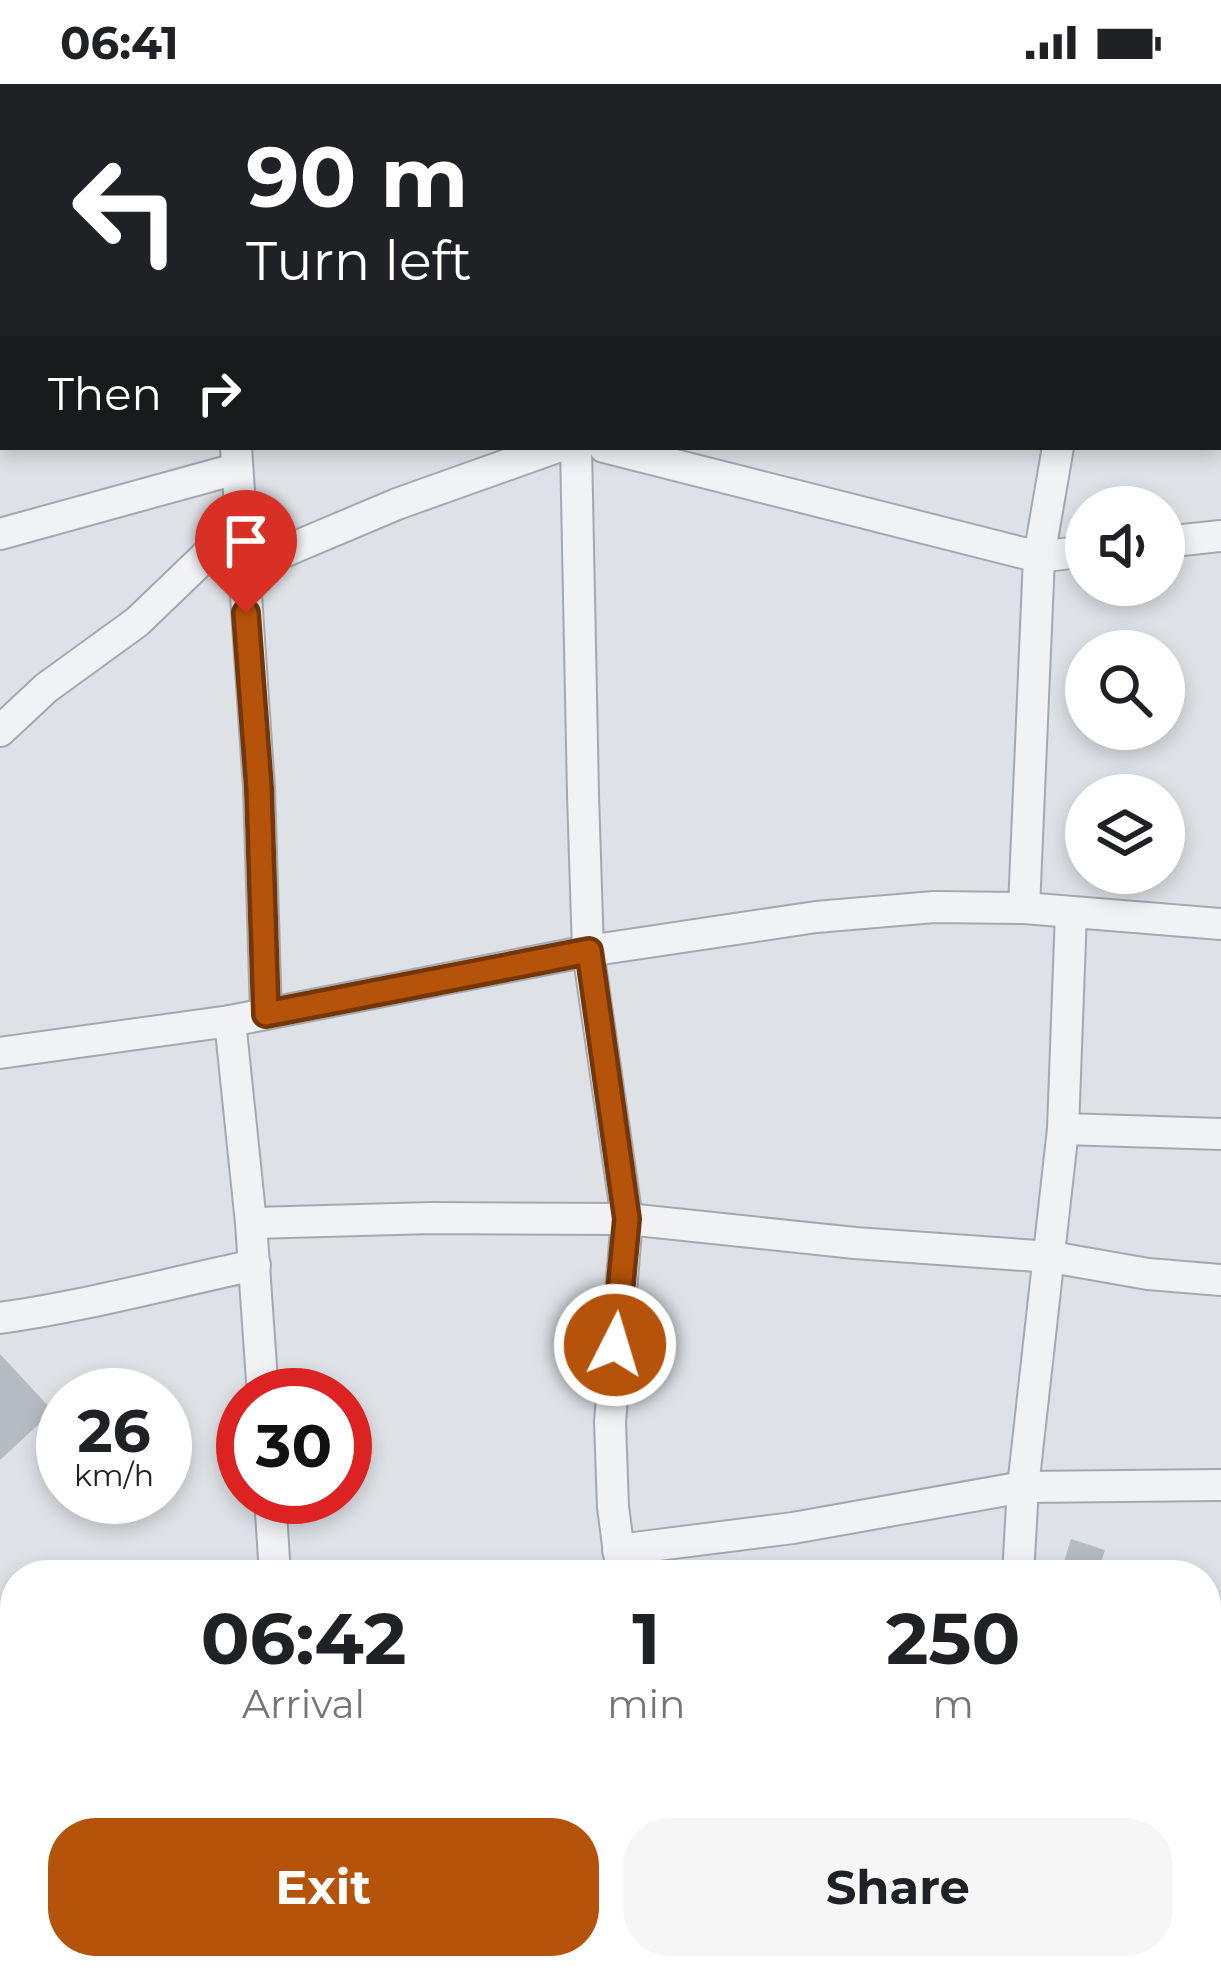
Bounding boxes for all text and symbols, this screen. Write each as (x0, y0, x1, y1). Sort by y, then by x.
text: 06:41 (60, 15, 179, 70)
text: 90 m (246, 126, 468, 228)
icon: left (48, 132, 204, 288)
text: Turn left (246, 228, 472, 294)
icon: right (186, 360, 252, 426)
text: Then (48, 366, 162, 421)
map controls (1065, 486, 1185, 894)
button: sound (1065, 486, 1185, 606)
pin (195, 490, 297, 613)
icon: arrive (213, 508, 279, 574)
button: search (1065, 630, 1185, 750)
button: layers (1065, 774, 1185, 894)
position arrow (552, 1282, 678, 1408)
speed limit sign: 30 (216, 1368, 372, 1524)
text: 26 (77, 1394, 151, 1467)
text: km/h (74, 1457, 154, 1494)
text: 06:42 (201, 1594, 406, 1682)
text: 1 (632, 1594, 660, 1682)
text: 250 (886, 1594, 1020, 1682)
text: Arrival (242, 1680, 365, 1728)
text: min (607, 1680, 685, 1728)
text: m (932, 1680, 974, 1728)
button: Exit (48, 1818, 599, 1956)
button: Share (623, 1818, 1173, 1956)

